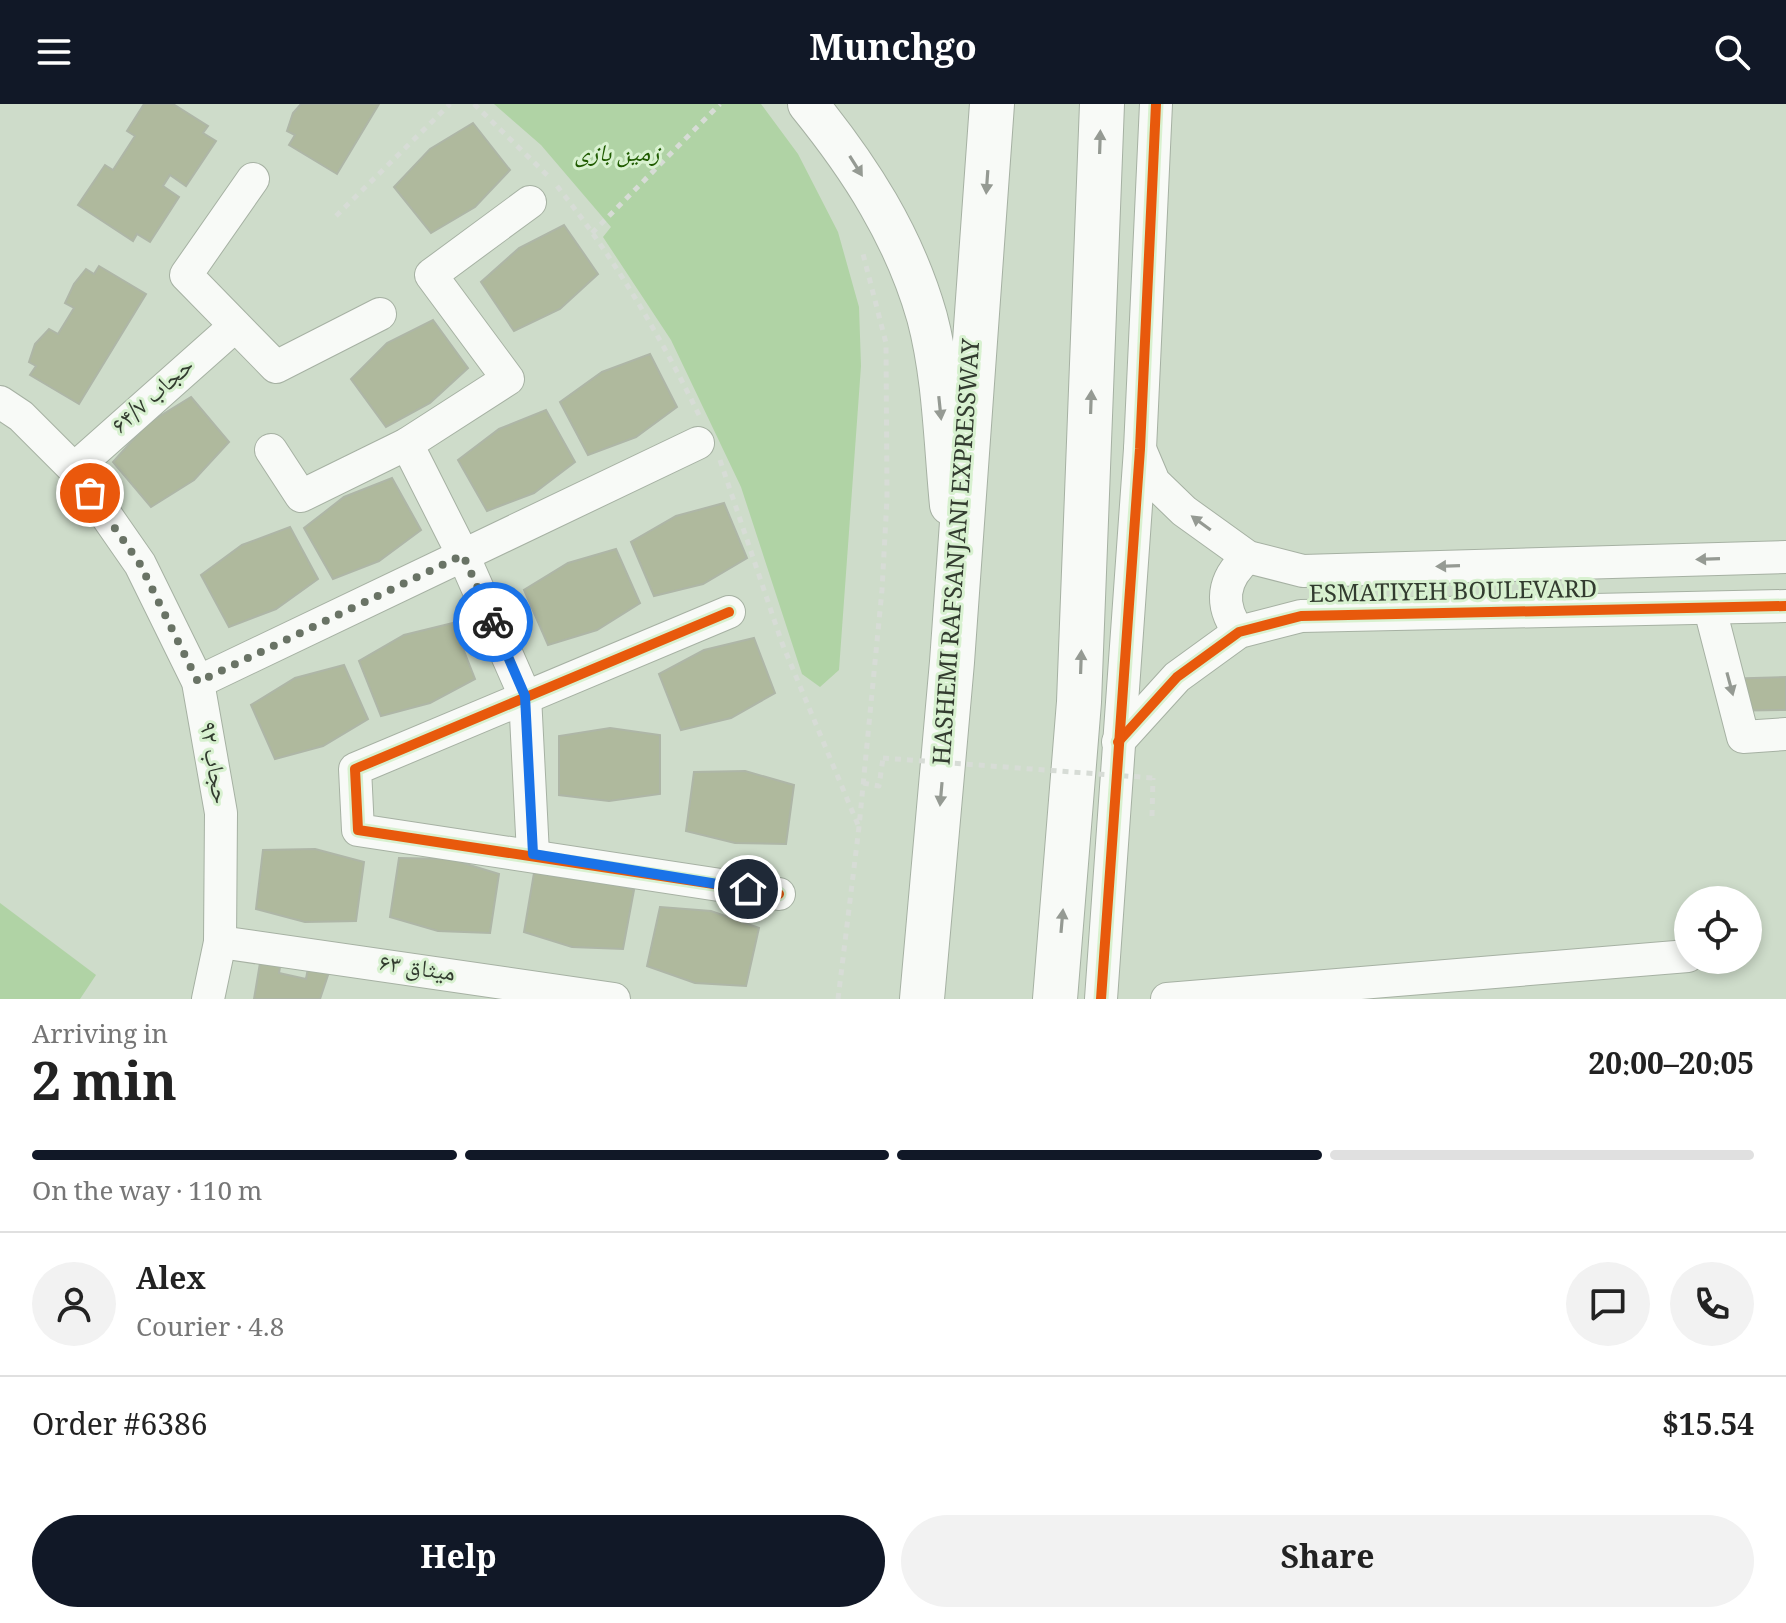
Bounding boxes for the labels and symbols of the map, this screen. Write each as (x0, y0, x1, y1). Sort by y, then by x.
one-way arrow (1094, 129, 1107, 154)
park label: زمین بازی (575, 135, 662, 176)
one-way arrow (848, 155, 863, 176)
one-way arrow (980, 170, 993, 195)
street label: HASHEMI RAFSANJANI EXPRESSWAY (924, 336, 994, 767)
street label: حجاب ۶۴/۷ (103, 348, 205, 446)
one-way arrow (1084, 389, 1097, 414)
one-way arrow (934, 396, 947, 421)
pin (56, 459, 124, 527)
one-way arrow (1190, 515, 1212, 531)
one-way arrow (1695, 553, 1720, 565)
one-way arrow (1435, 560, 1460, 573)
street label: ESMATIYEH BOULEVARD (1308, 571, 1598, 617)
courier (453, 582, 533, 662)
one-way arrow (1074, 649, 1087, 674)
one-way arrow (1724, 672, 1736, 697)
street label: حجاب ۹۲ (185, 719, 239, 807)
one-way arrow (934, 782, 947, 807)
pin (714, 855, 782, 923)
one-way arrow (1056, 908, 1069, 933)
street label: میثاق ۶۳ (376, 944, 458, 996)

